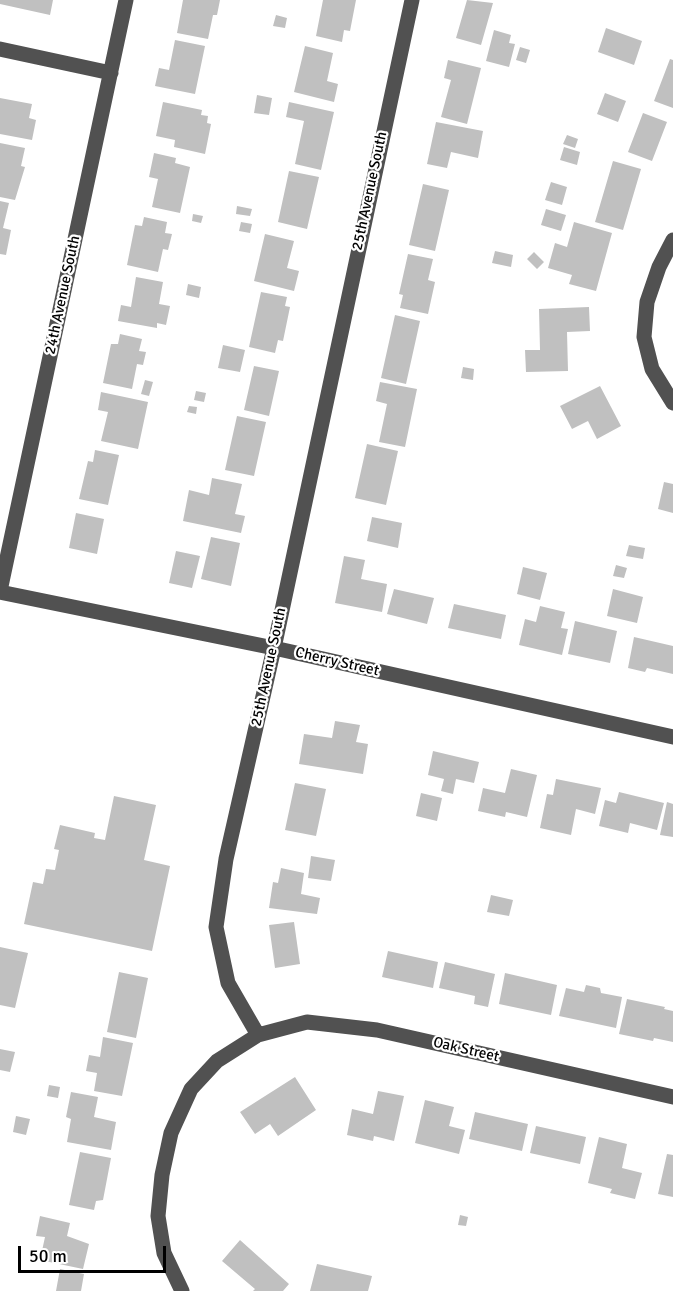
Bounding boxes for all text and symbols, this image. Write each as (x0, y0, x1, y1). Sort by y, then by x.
street label: 25th Avenue South (349, 130, 391, 252)
street label: 24th Avenue South (42, 234, 84, 356)
street label: 25th Avenue South (248, 606, 290, 728)
street label: Cherry Street (293, 644, 381, 680)
street label: Oak Street (431, 1034, 501, 1066)
scale bar (21, 1234, 170, 1272)
text: 50 m (29, 1245, 67, 1267)

